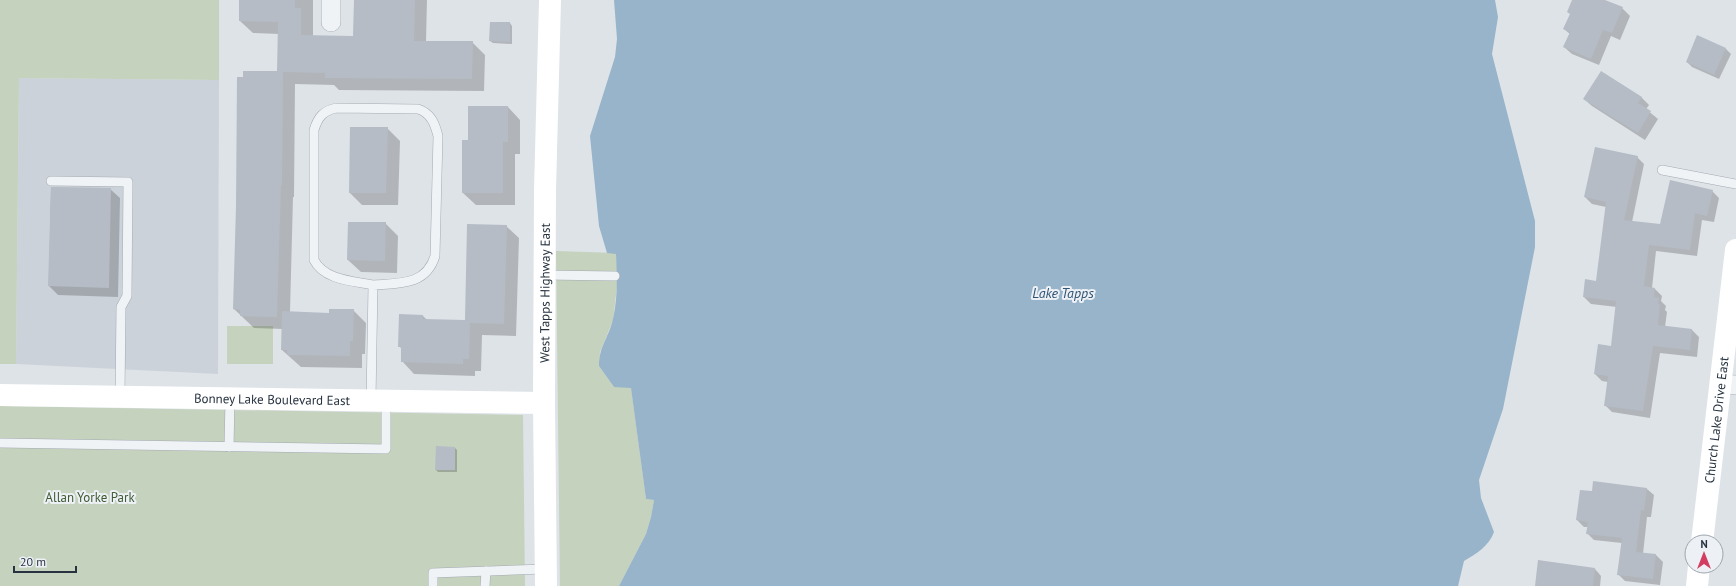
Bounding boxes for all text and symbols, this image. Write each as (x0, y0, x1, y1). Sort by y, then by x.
street label: West Tapps Highway East (536, 222, 553, 363)
water label: Lake Tapps (1032, 284, 1094, 302)
street label: Church Lake Drive East (1700, 355, 1732, 484)
street label: Bonney Lake Boulevard East (194, 389, 351, 409)
park label: Allan Yorke Park (45, 489, 135, 506)
north arrow (1684, 534, 1724, 574)
text: N (1700, 537, 1708, 551)
scale bar (14, 548, 76, 574)
text: 20 m (20, 554, 46, 569)

